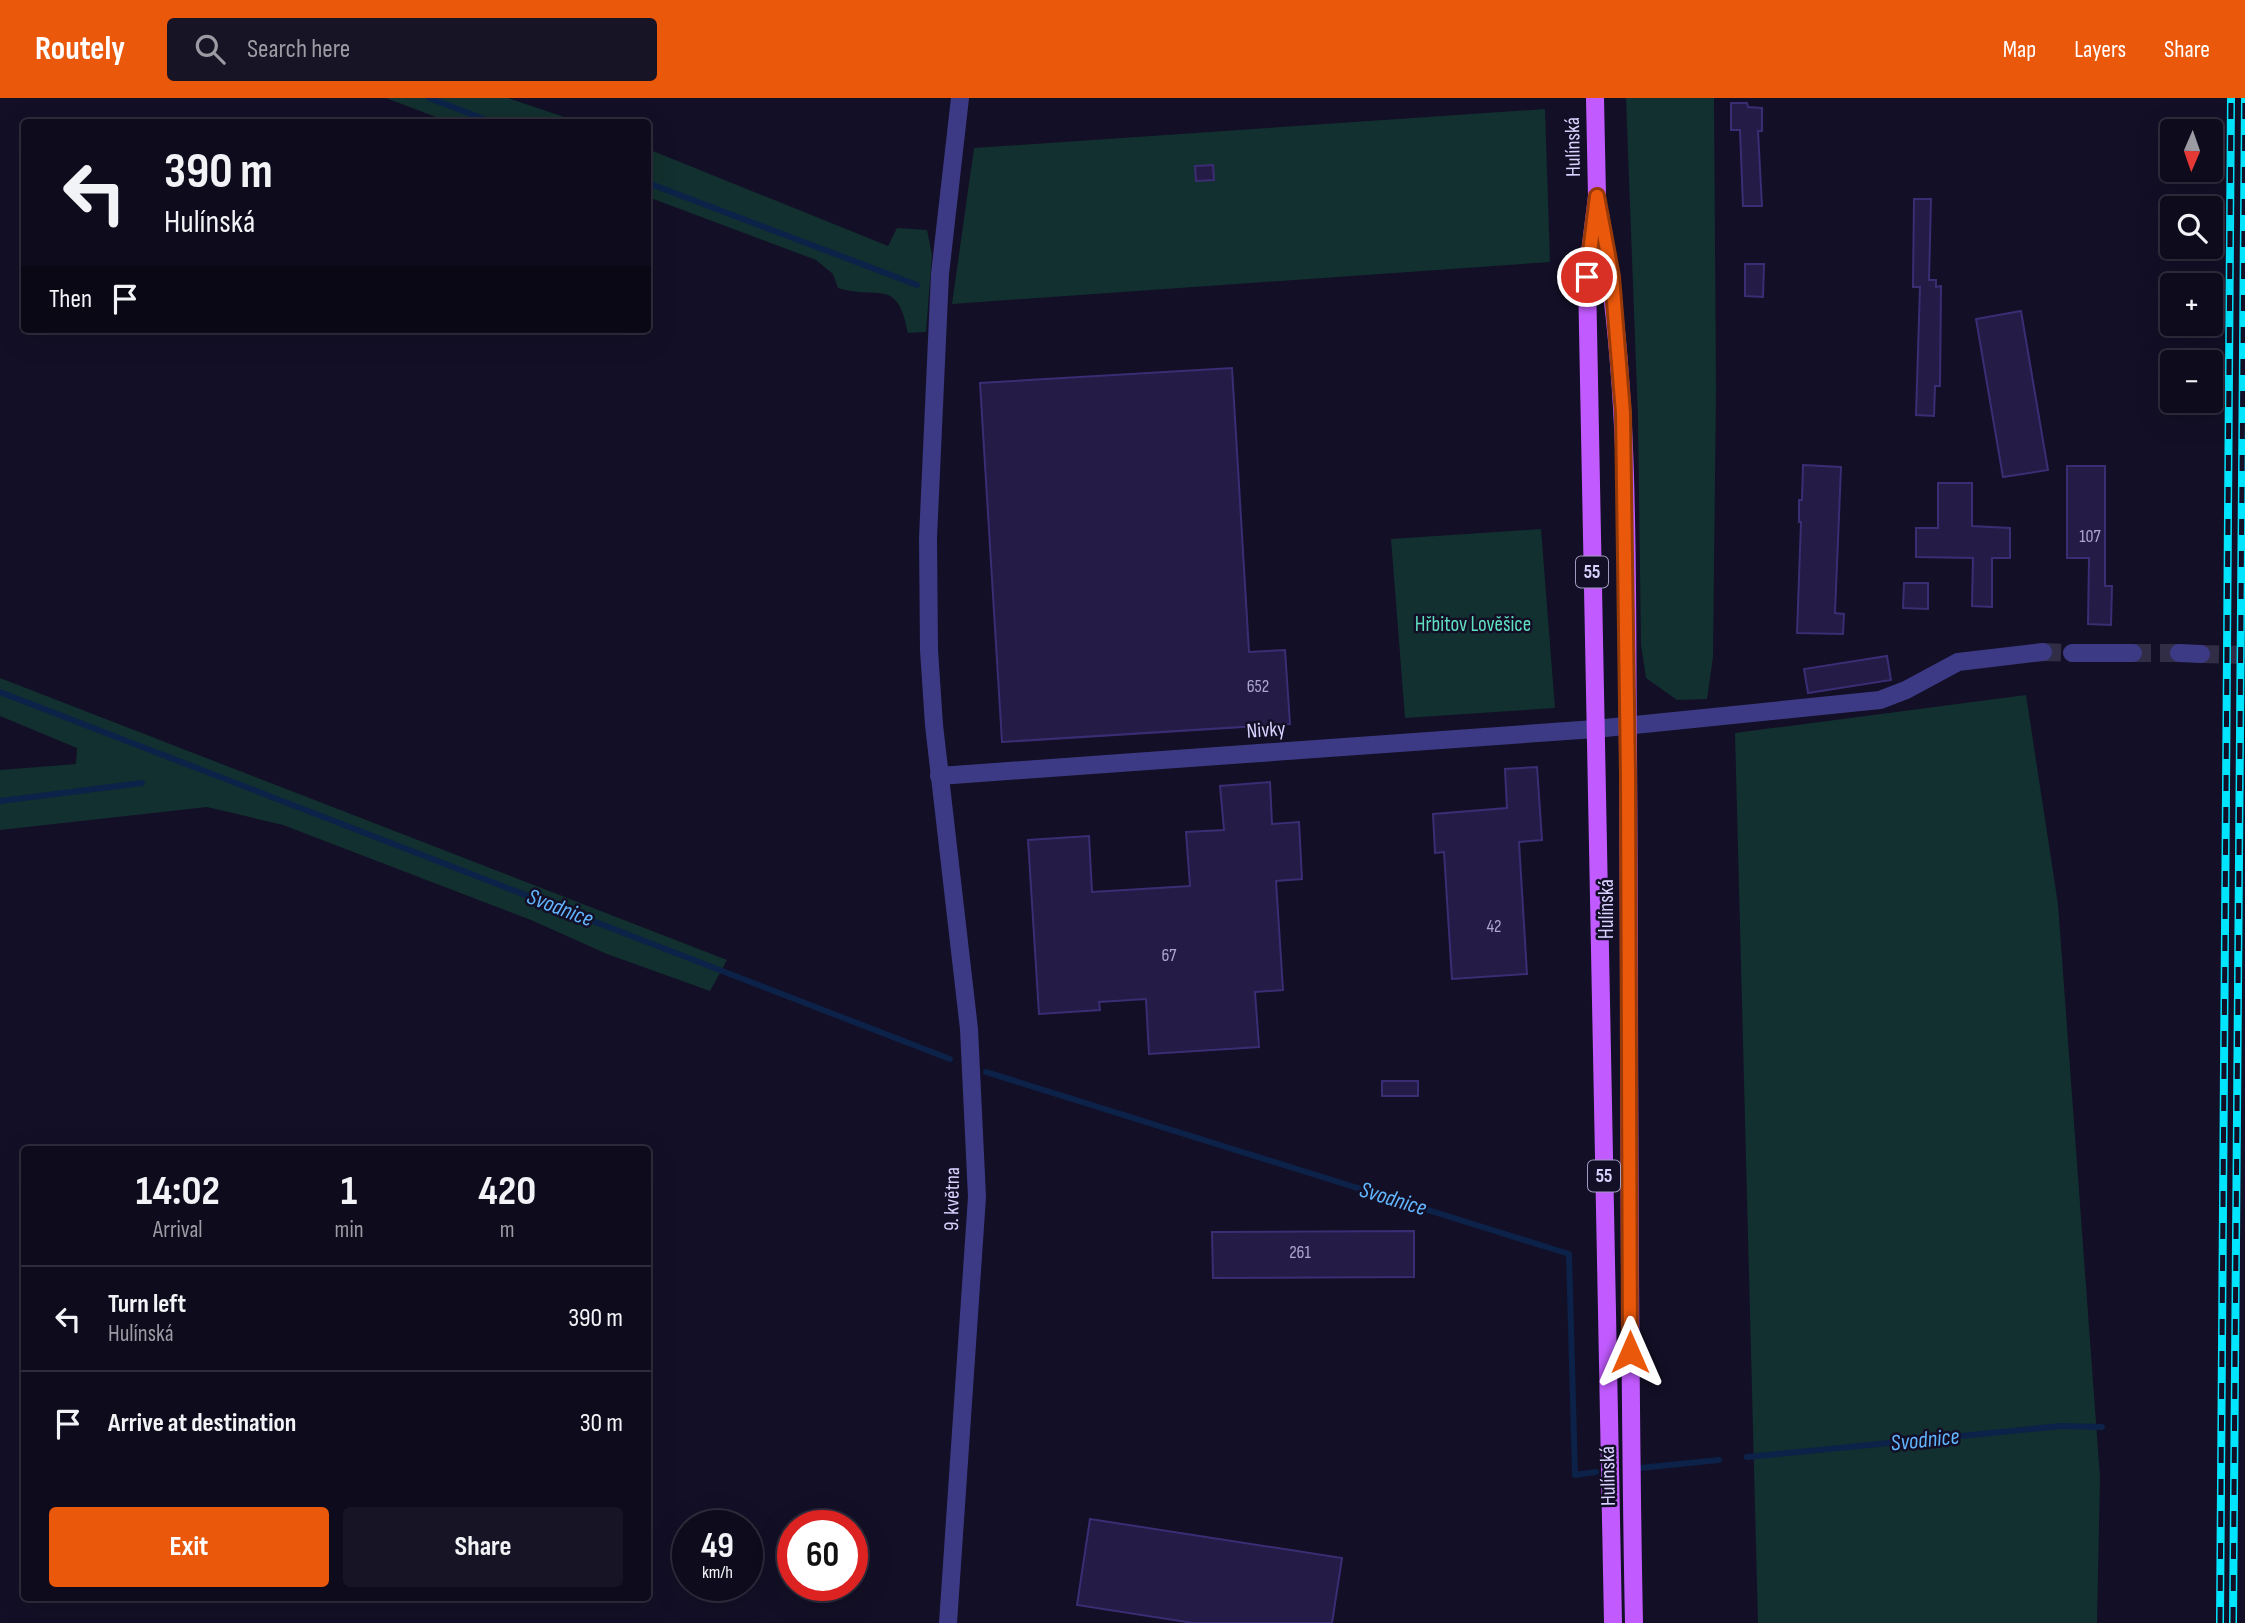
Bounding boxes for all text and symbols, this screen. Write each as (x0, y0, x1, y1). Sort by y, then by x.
search box (167, 18, 657, 81)
text: Routely (35, 29, 125, 69)
icon: search (191, 30, 229, 68)
text: Search here (247, 34, 350, 65)
text: Map (2003, 35, 2036, 64)
text: Layers (2074, 35, 2126, 64)
text: Share (2164, 35, 2210, 64)
street label: Hulínská (1560, 117, 1586, 177)
north arrow (2160, 119, 2222, 182)
map controls (2160, 119, 2223, 413)
text: 390 m (164, 143, 273, 202)
icon: left (49, 147, 140, 238)
button: search (2160, 196, 2223, 259)
text: Hulínská (164, 203, 255, 242)
pin (1557, 247, 1617, 307)
icon: arrive (1568, 258, 1606, 296)
button: + (2160, 273, 2223, 336)
icon: arrive (106, 280, 144, 318)
text: Then (49, 284, 92, 315)
button: − (2160, 350, 2223, 413)
house number: 107 (2079, 526, 2102, 547)
road number: 55 (1576, 556, 1608, 587)
park label: Hřbitov Lověšice (1415, 612, 1531, 637)
house number: 652 (1247, 676, 1269, 697)
street label: Nivky (1246, 716, 1286, 744)
street label: Hulínská (1594, 879, 1619, 939)
water label: Svodnice (523, 883, 597, 933)
house number: 42 (1486, 916, 1502, 937)
house number: 67 (1161, 945, 1177, 966)
road number: 55 (1588, 1160, 1620, 1192)
text: 14:02 (136, 1166, 220, 1217)
text: 1 (341, 1166, 357, 1217)
text: 420 (478, 1166, 536, 1217)
street label: 9. května (939, 1167, 965, 1231)
water label: Svodnice (1356, 1176, 1430, 1222)
text: Arrival (153, 1216, 203, 1244)
text: min (335, 1216, 364, 1244)
text: m (500, 1216, 515, 1244)
house number: 261 (1289, 1242, 1311, 1263)
text: Turn left (108, 1289, 186, 1320)
icon: left (49, 1300, 87, 1338)
text: 390 m (568, 1303, 623, 1334)
position arrow (1593, 1315, 1667, 1389)
text: Hulínská (108, 1320, 174, 1348)
icon: arrive (49, 1405, 87, 1443)
text: Arrive at destination (108, 1408, 296, 1439)
text: 30 m (580, 1408, 623, 1439)
water label: Svodnice (1889, 1422, 1961, 1458)
street label: Hulínská (1595, 1446, 1621, 1506)
button: Exit (49, 1507, 329, 1587)
button: Share (343, 1507, 623, 1587)
speed limit sign: 60 (777, 1510, 868, 1601)
text: 49 (701, 1525, 734, 1568)
text: km/h (702, 1562, 733, 1583)

